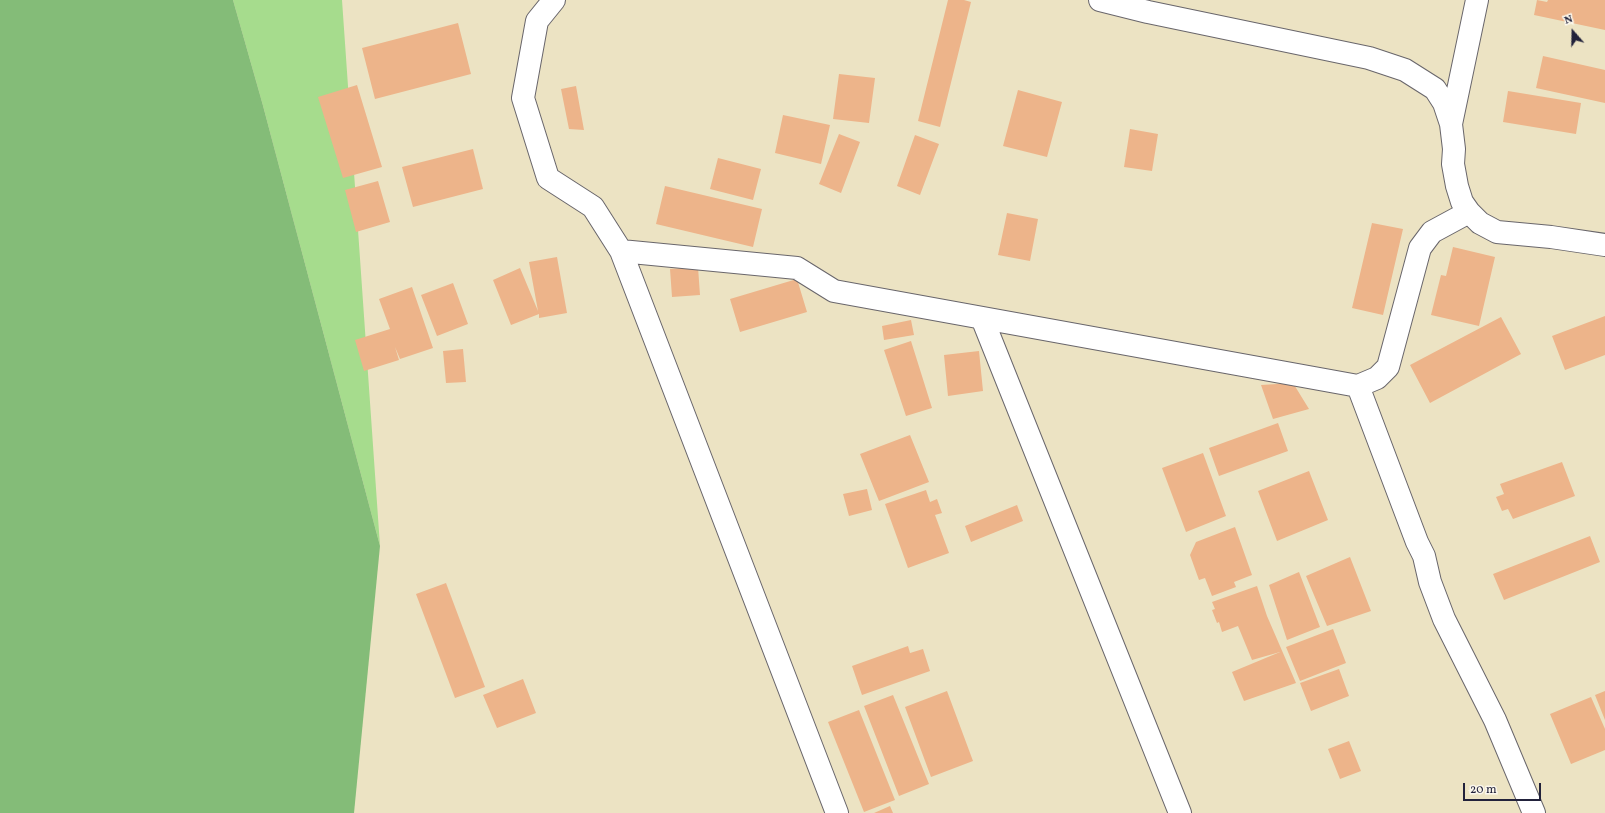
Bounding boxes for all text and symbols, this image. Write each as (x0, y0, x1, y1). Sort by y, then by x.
north arrow (1553, 12, 1593, 52)
text: N (1562, 12, 1575, 29)
scale bar (1465, 775, 1543, 801)
text: 20 m (1470, 782, 1497, 798)

